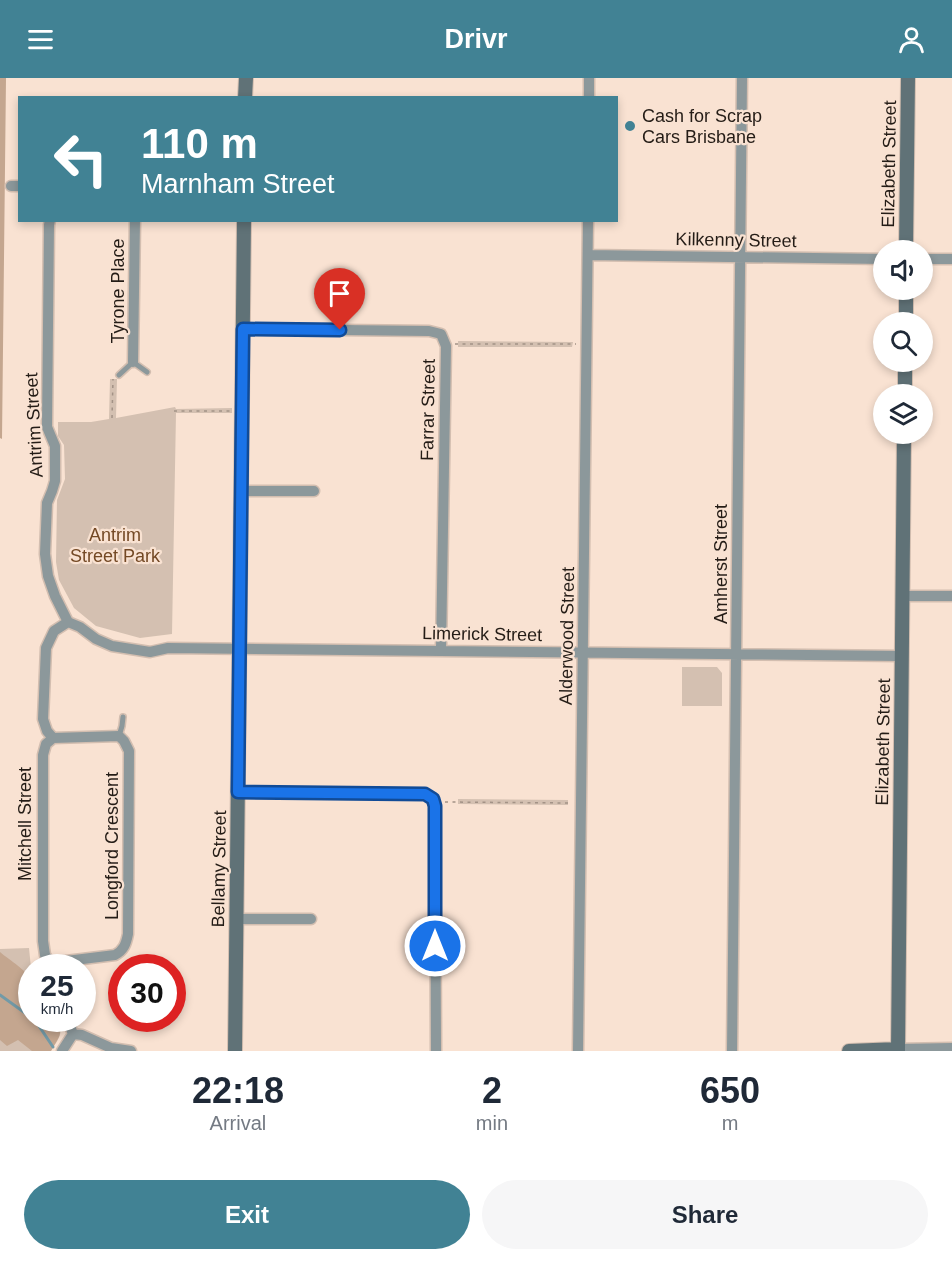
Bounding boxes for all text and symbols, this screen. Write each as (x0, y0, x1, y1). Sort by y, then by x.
icon: menu (24, 23, 57, 56)
icon: person (895, 23, 928, 56)
text: Drivr (444, 24, 508, 54)
street label: Elizabeth Street (878, 100, 900, 228)
place label: Cash for Scrap Cars Brisbane (642, 106, 762, 147)
marker: Cash for Scrap Cars Brisbane (623, 119, 637, 133)
icon: left (42, 120, 120, 198)
text: 110 m (141, 120, 258, 167)
text: Marnham Street (141, 169, 335, 199)
street label: Kilkenny Street (675, 229, 797, 251)
street label: Tyrone Place (108, 238, 128, 344)
map controls (873, 240, 933, 444)
button: sound (873, 240, 933, 300)
pin (314, 268, 365, 330)
icon: arrive (323, 277, 356, 310)
button: search (873, 312, 933, 372)
street label: Farrar Street (417, 359, 439, 461)
street label: Antrim Street (21, 372, 47, 478)
button: layers (873, 384, 933, 444)
street label: Amherst Street (711, 504, 731, 624)
park label: Antrim Street Park (70, 525, 161, 566)
street label: Alderwood Street (556, 567, 578, 705)
street label: Limerick Street (422, 623, 542, 645)
street label: Elizabeth Street (872, 678, 894, 806)
street label: Mitchell Street (15, 767, 35, 881)
street label: Longford Crescent (102, 772, 122, 920)
street label: Bellamy Street (208, 810, 230, 928)
position arrow (403, 914, 467, 978)
speed limit sign: 30 (108, 954, 186, 1032)
text: 25 (40, 969, 74, 1002)
text: km/h (41, 1000, 73, 1017)
text: 22:18 (192, 1070, 284, 1111)
text: 2 (482, 1070, 502, 1111)
text: 650 (700, 1070, 760, 1111)
text: Arrival (210, 1112, 266, 1134)
text: min (476, 1112, 508, 1134)
text: m (722, 1112, 738, 1134)
button: Exit (24, 1180, 470, 1249)
button: Share (482, 1180, 928, 1249)

